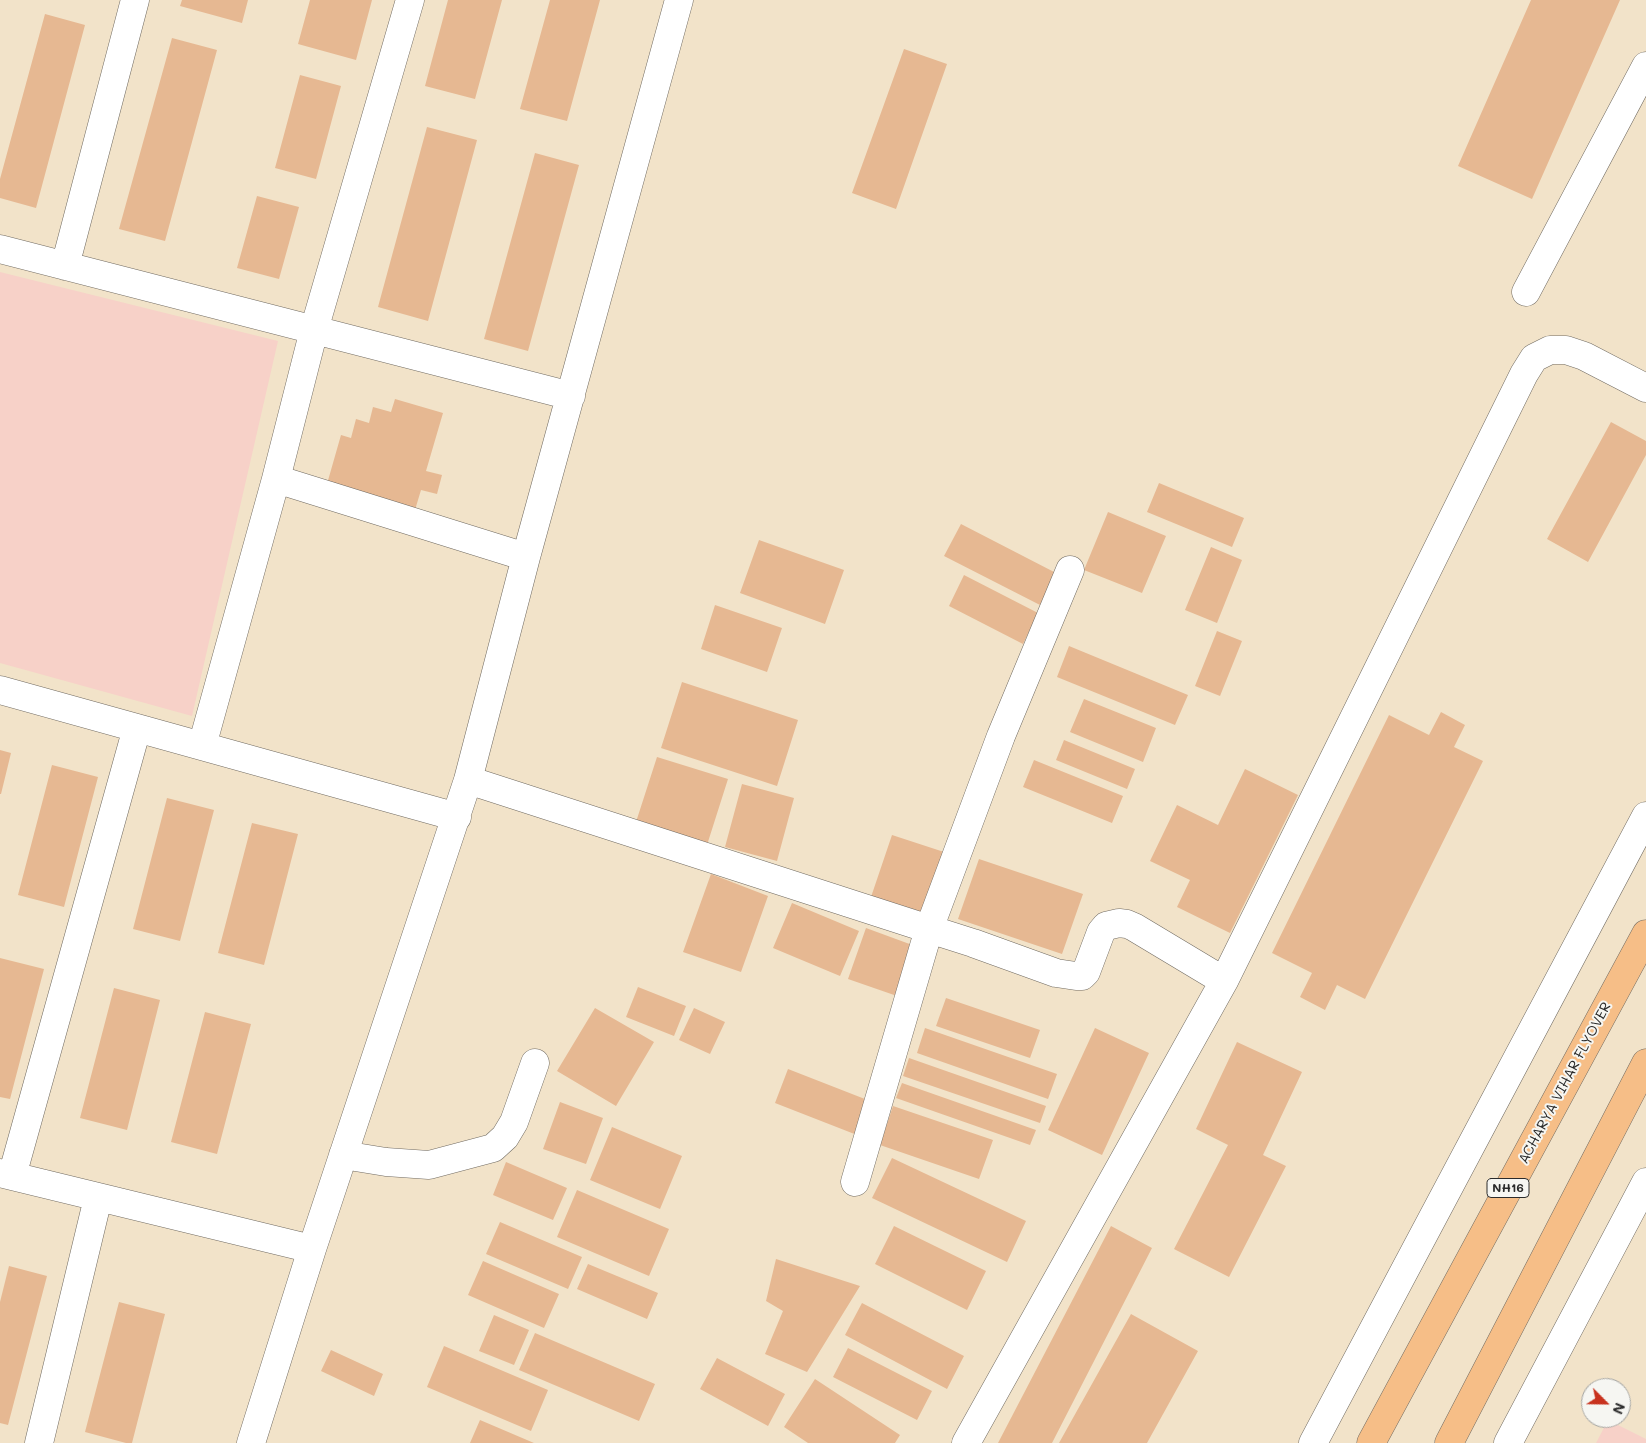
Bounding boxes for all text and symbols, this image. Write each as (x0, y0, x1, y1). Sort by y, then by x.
street label: ACHARYA VIHAR FLYOVER (1515, 999, 1615, 1167)
road number: NH16 (1487, 1178, 1529, 1198)
north arrow (1581, 1378, 1631, 1428)
text: N (1609, 1400, 1630, 1417)

